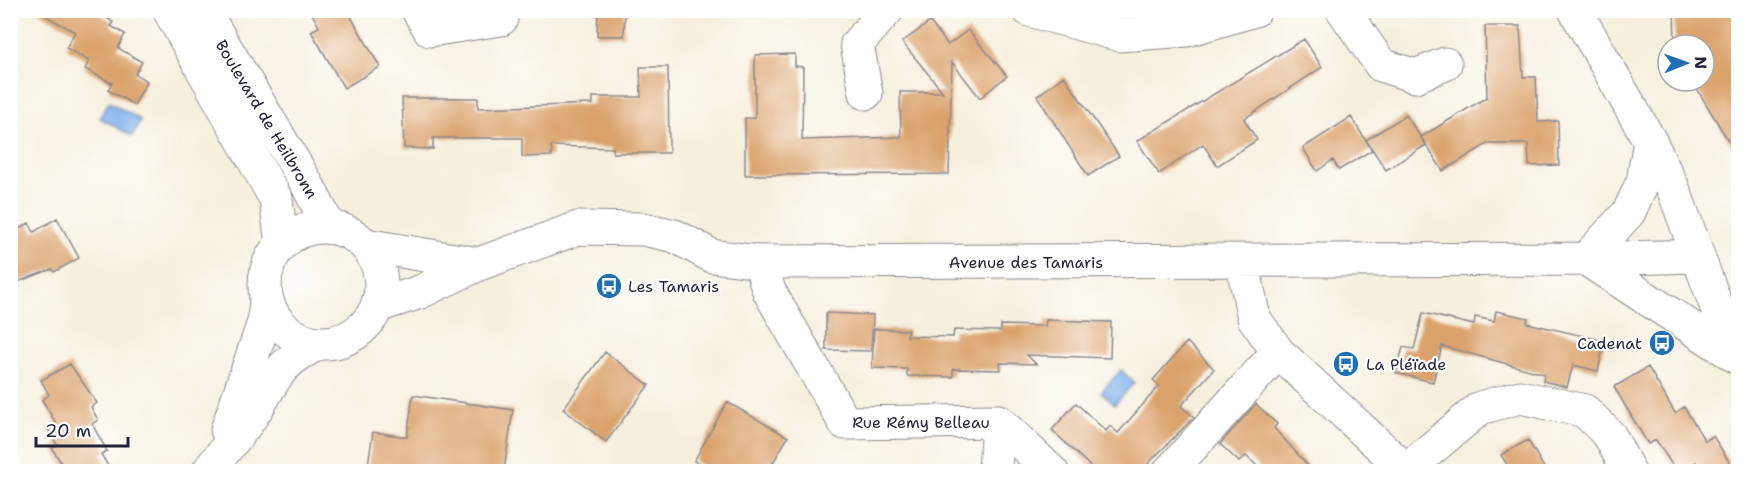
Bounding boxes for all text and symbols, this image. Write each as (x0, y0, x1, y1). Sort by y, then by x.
north arrow (1656, 33, 1716, 93)
street label: Boulevard de Heilbronn (211, 36, 322, 203)
text: N (1690, 56, 1711, 69)
street label: Avenue des Tamaris (949, 252, 1103, 273)
bus stop icon: Les Tamaris (594, 271, 624, 301)
place label: Les Tamaris (628, 276, 719, 297)
bus stop icon: Cadenat (1647, 328, 1677, 358)
place label: Cadenat (1577, 333, 1642, 354)
bus stop icon: La Pléïade (1331, 349, 1361, 379)
place label: La Pléïade (1366, 354, 1446, 375)
scale bar (36, 410, 128, 448)
street label: Rue Rémy Belleau (852, 412, 990, 433)
text: 20 m (45, 419, 91, 443)

